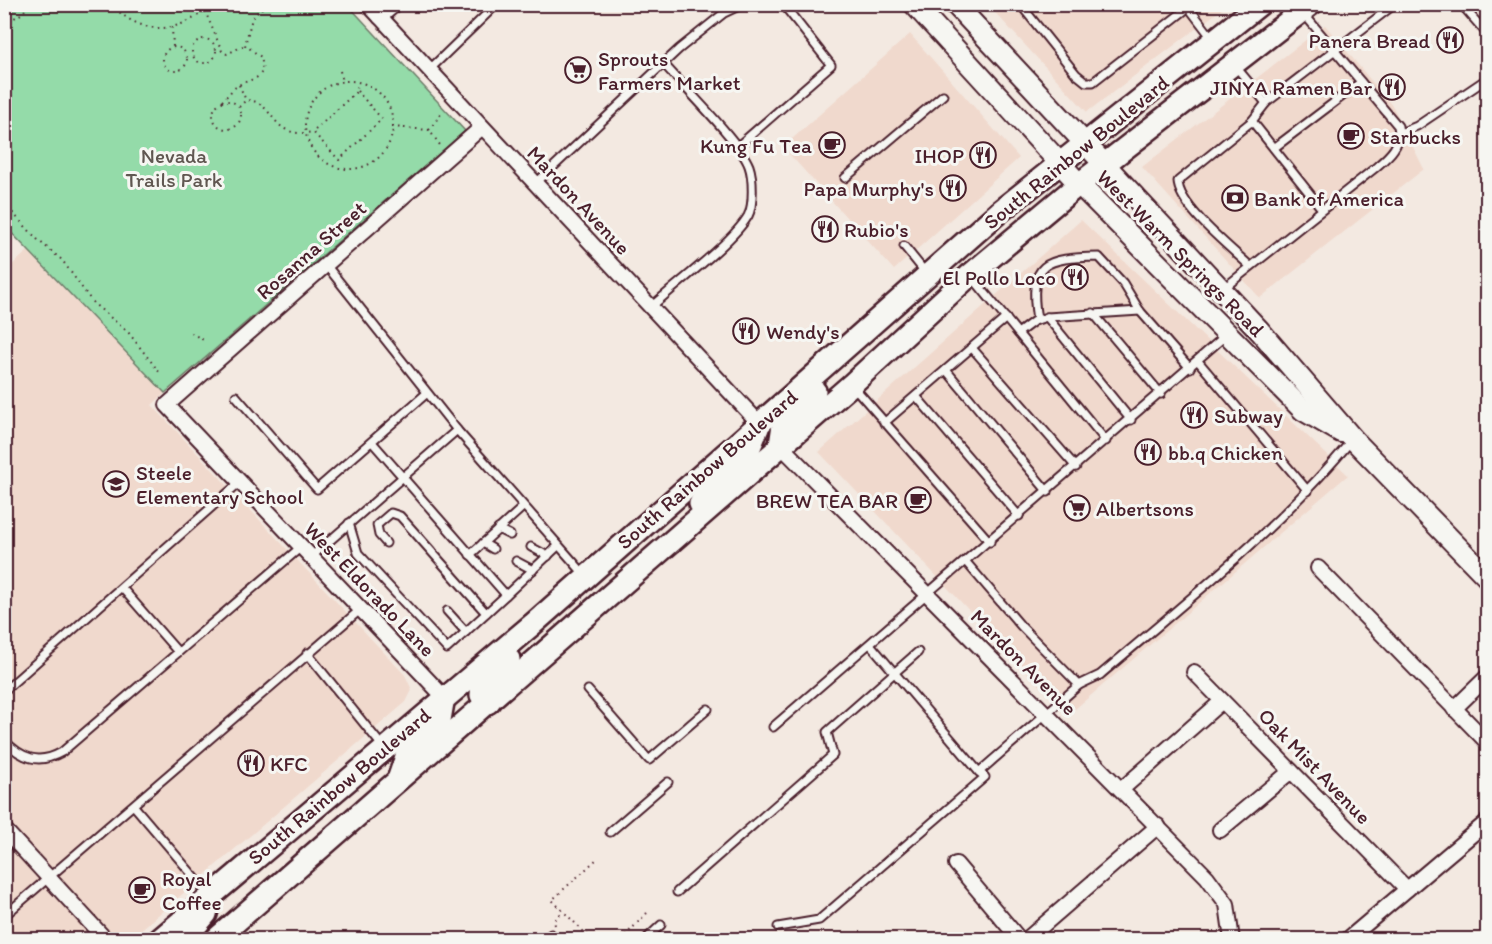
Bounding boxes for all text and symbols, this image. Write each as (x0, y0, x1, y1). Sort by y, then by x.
restaurant icon: Panera Bread (1435, 25, 1465, 55)
place label: Panera Bread (1309, 28, 1430, 53)
place label: Sprouts Farmers Market (598, 46, 741, 95)
supermarket icon: Sprouts Farmers Market (563, 55, 593, 85)
street label: South Rainbow Boulevard (978, 69, 1174, 234)
restaurant icon: JINYA Ramen Bar (1377, 72, 1407, 102)
place label: JINYA Ramen Bar (1210, 75, 1373, 100)
cafe icon: Starbucks (1336, 121, 1366, 151)
place label: Starbucks (1370, 124, 1461, 149)
cafe icon: Kung Fu Tea (817, 130, 847, 160)
place label: Kung Fu Tea (700, 133, 812, 158)
street label: Mardon Avenue (522, 140, 636, 260)
restaurant icon: IHOP (968, 140, 998, 170)
park label: Nevada Trails Park (126, 143, 223, 192)
place label: IHOP (914, 143, 964, 168)
street label: West Warm Springs Road (1092, 164, 1270, 342)
restaurant icon: Papa Murphy's (938, 173, 968, 203)
place label: Papa Murphy's (803, 176, 934, 201)
bank icon: Bank of America (1220, 183, 1250, 213)
place label: Bank of America (1254, 186, 1404, 211)
street label: Rosanna Street (251, 195, 371, 304)
restaurant icon: Rubio's (810, 214, 840, 244)
place label: Rubio's (844, 217, 909, 242)
restaurant icon: El Pollo Loco (1060, 262, 1090, 292)
place label: El Pollo Loco (942, 265, 1056, 290)
restaurant icon: Wendy's (731, 316, 761, 346)
place label: Wendy's (766, 319, 840, 344)
street label: South Rainbow Boulevard (612, 383, 803, 554)
restaurant icon: Subway (1179, 400, 1209, 430)
place label: Subway (1214, 403, 1283, 428)
restaurant icon: bb.q Chicken (1133, 437, 1163, 467)
place label: bb.q Chicken (1168, 440, 1283, 465)
place label: Steele Elementary School (136, 460, 304, 509)
school or university icon: Steele Elementary School (101, 469, 131, 499)
cafe icon: BREW TEA BAR (903, 485, 933, 515)
place label: BREW TEA BAR (756, 488, 898, 513)
supermarket icon: Albertsons (1062, 493, 1092, 523)
place label: Albertsons (1096, 496, 1194, 521)
street label: West Eldorado Lane (299, 516, 441, 662)
street label: Mardon Avenue (966, 604, 1082, 720)
street label: South Rainbow Boulevard (243, 702, 436, 870)
street label: Oak Mist Avenue (1253, 703, 1377, 829)
restaurant icon: KFC (236, 748, 266, 778)
place label: KFC (270, 751, 308, 776)
place label: Royal Coffee (162, 866, 222, 915)
cafe icon: Royal Coffee (127, 875, 157, 905)

